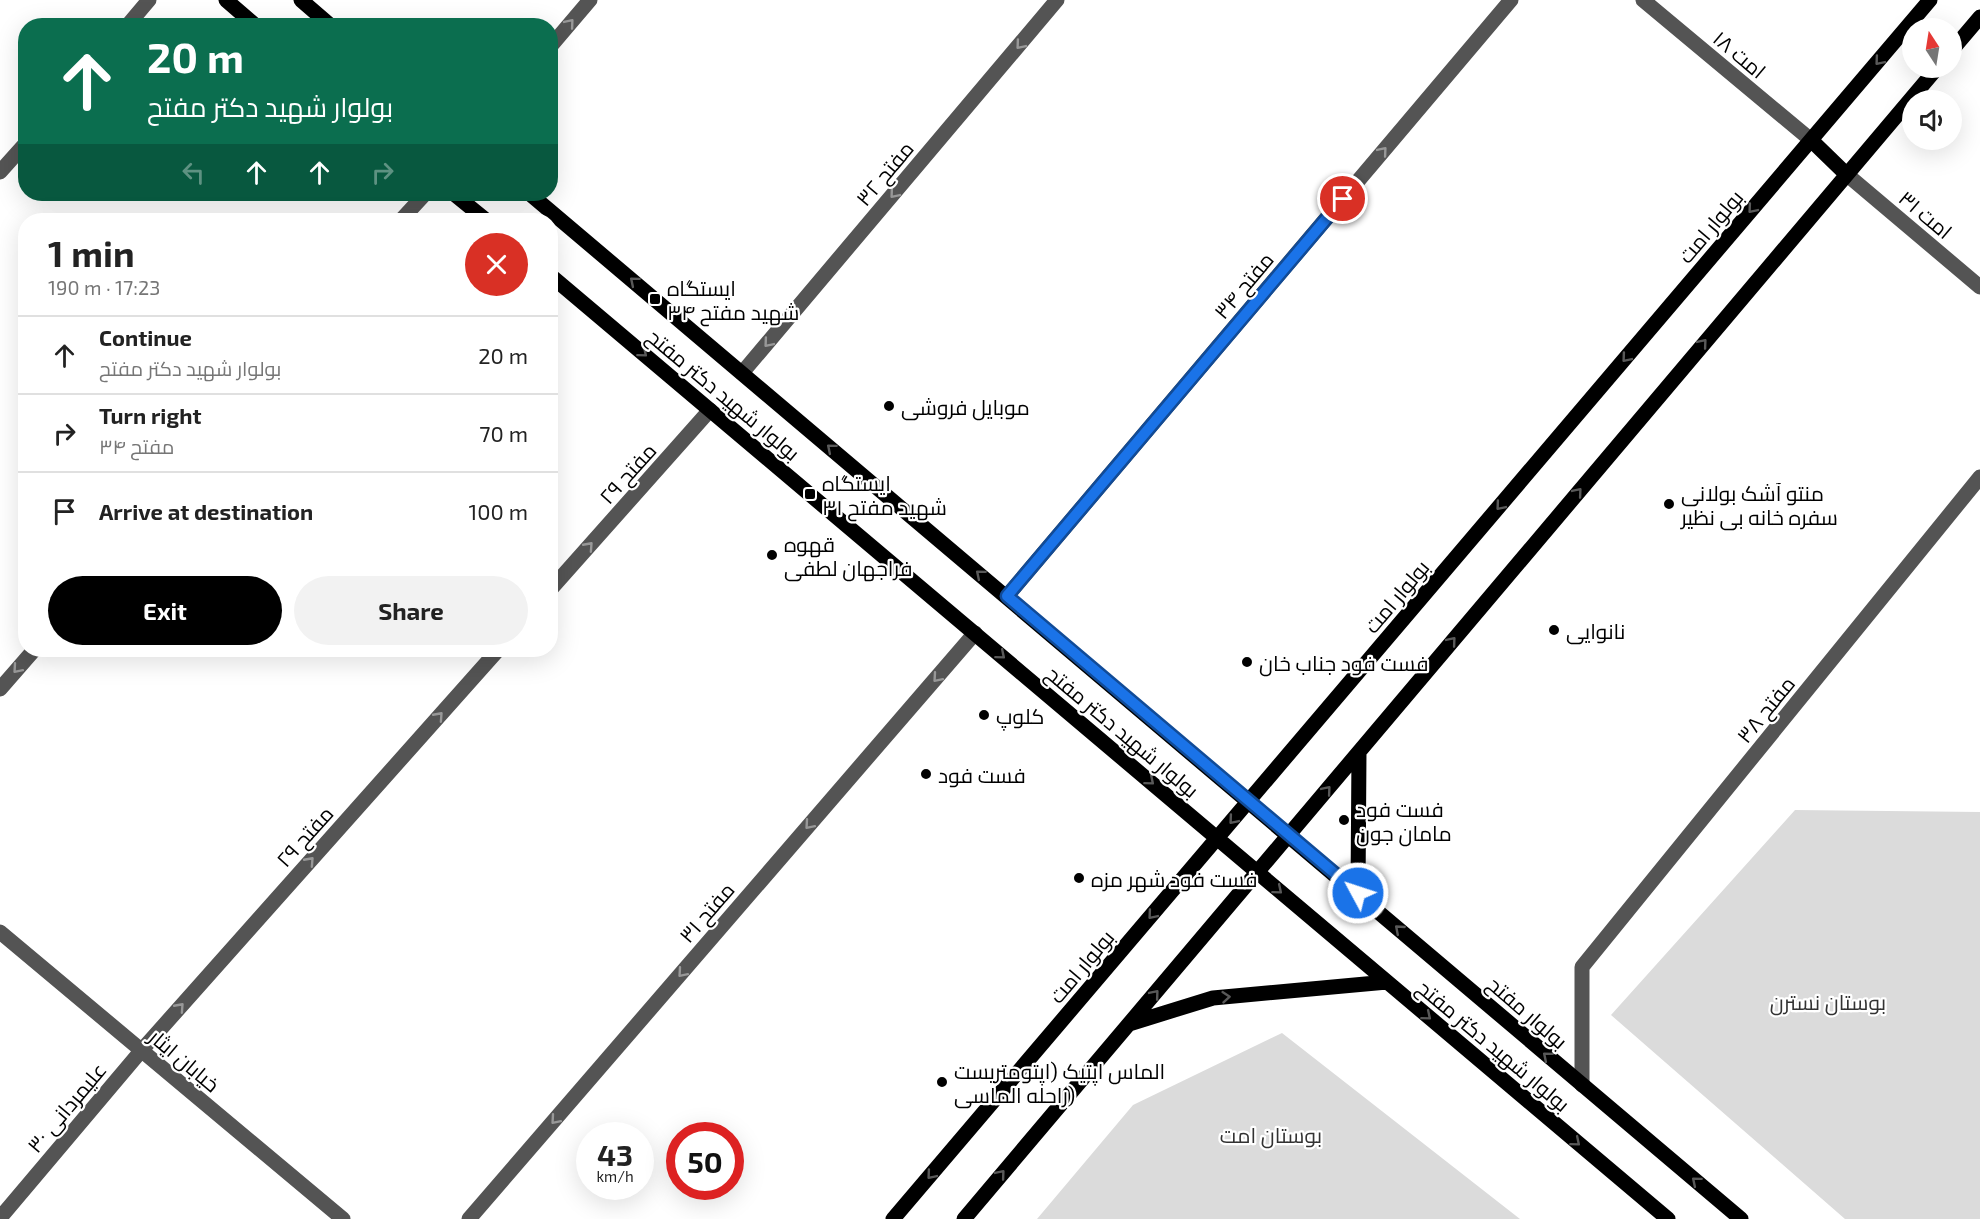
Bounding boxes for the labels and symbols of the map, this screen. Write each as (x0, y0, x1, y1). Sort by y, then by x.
north arrow (1902, 18, 1962, 78)
one-way arrow (563, 19, 574, 30)
street label: امت ۱۸ (1709, 25, 1771, 83)
one-way arrow (1016, 38, 1027, 49)
one-way arrow (1875, 54, 1886, 65)
street label: مفتح ۳۲ (850, 136, 920, 212)
one-way arrow (1376, 147, 1387, 158)
pin (1317, 173, 1368, 224)
street label: بولوار امت (1672, 184, 1749, 268)
street label: امت ۳۱ (1894, 185, 1958, 243)
one-way arrow (890, 187, 901, 198)
one-way arrow (1748, 202, 1759, 213)
street label: مفتح ۳۴ (1208, 247, 1280, 325)
place label: ایستگاه شهید مفتح ۳۴ (667, 275, 799, 327)
one-way arrow (630, 278, 641, 289)
marker: ایستگاه شهید مفتح ۳۴ (648, 292, 662, 306)
street label: بولوار شهید دکتر مفتح (641, 323, 805, 467)
one-way arrow (764, 336, 775, 347)
one-way arrow (1696, 339, 1707, 350)
one-way arrow (636, 346, 647, 357)
one-way arrow (1622, 351, 1633, 362)
place label: موبایل فروشی (901, 394, 1030, 421)
marker: موبایل فروشی (882, 399, 896, 413)
street label: مفتح ۲۹ (593, 438, 663, 510)
one-way arrow (827, 444, 838, 455)
place label: ایستگاه شهید مفتح ۳۱ (822, 470, 947, 522)
place label: منتو آشک بولانی سفره خانه بی نظیر (1680, 480, 1838, 531)
marker: ایستگاه شهید مفتح ۳۱ (803, 487, 817, 501)
one-way arrow (1570, 488, 1581, 499)
marker: منتو آشک بولانی سفره خانه بی نظیر (1662, 497, 1676, 511)
one-way arrow (1496, 499, 1507, 510)
place label: قهوه فراجهان لطفی (784, 531, 913, 582)
one-way arrow (582, 543, 593, 553)
marker: قهوه فراجهان لطفی (765, 548, 779, 562)
street label: بولوار امت (1358, 554, 1435, 638)
one-way arrow (976, 570, 987, 581)
place label: نانوایی (1566, 618, 1625, 645)
marker: نانوایی (1547, 623, 1561, 637)
one-way arrow (1445, 637, 1456, 648)
one-way arrow (994, 648, 1005, 659)
place label: فست فود جناب خان (1259, 650, 1429, 677)
marker: فست فود جناب خان (1240, 655, 1254, 669)
street label: بولوار شهید دکتر مفتح (1040, 660, 1204, 804)
one-way arrow (13, 662, 24, 673)
one-way arrow (933, 671, 944, 681)
street label: مفتح ۳۸ (1731, 671, 1802, 749)
place label: کلوپ (996, 703, 1044, 731)
marker: کلوپ (977, 708, 991, 722)
one-way arrow (432, 712, 443, 722)
place label: فست فود (938, 762, 1026, 788)
marker: فست فود (919, 767, 933, 781)
one-way arrow (1143, 774, 1154, 785)
one-way arrow (1319, 786, 1330, 797)
place label: فست فود مامان جون (1356, 796, 1452, 847)
street label: مفتح ۲۹ (270, 801, 340, 873)
one-way arrow (1230, 813, 1241, 824)
marker: فست فود مامان جون (1337, 813, 1351, 827)
one-way arrow (806, 818, 817, 829)
one-way arrow (303, 857, 314, 868)
position arrow (1326, 861, 1390, 925)
place label: فست فود شهر مزه (1091, 866, 1258, 893)
marker: فست فود شهر مزه (1072, 871, 1086, 885)
street label: مفتح ۳۱ (673, 877, 741, 949)
one-way arrow (1271, 883, 1282, 894)
one-way arrow (1149, 908, 1160, 919)
street label: بولوار امت (1043, 924, 1120, 1008)
one-way arrow (1395, 925, 1406, 936)
one-way arrow (678, 966, 689, 977)
street label: بولوار مفتح (1481, 970, 1573, 1056)
street label: بولوار شهید دکتر مفتح (1411, 974, 1575, 1118)
park label: بوستان نسترن (1770, 989, 1886, 1016)
one-way arrow (1148, 990, 1159, 1001)
one-way arrow (1221, 991, 1230, 1004)
one-way arrow (173, 1003, 184, 1014)
one-way arrow (1420, 1009, 1431, 1020)
street label: خیابان ایثار (143, 1023, 225, 1098)
one-way arrow (1543, 1052, 1554, 1063)
street label: علیمردانی ۳۰ (21, 1057, 112, 1158)
place label: الماس اپتیک (اپتومتریست راحله الماسی) (954, 1058, 1165, 1109)
marker: الماس اپتیک (اپتومتریست راحله الماسی) (935, 1075, 949, 1089)
one-way arrow (551, 1113, 562, 1124)
speed limit sign: 50 (666, 1122, 744, 1200)
park label: بوستان امت (1220, 1122, 1322, 1149)
one-way arrow (1569, 1134, 1580, 1145)
one-way arrow (927, 1168, 938, 1179)
one-way arrow (994, 1170, 1005, 1181)
one-way arrow (1692, 1178, 1703, 1189)

